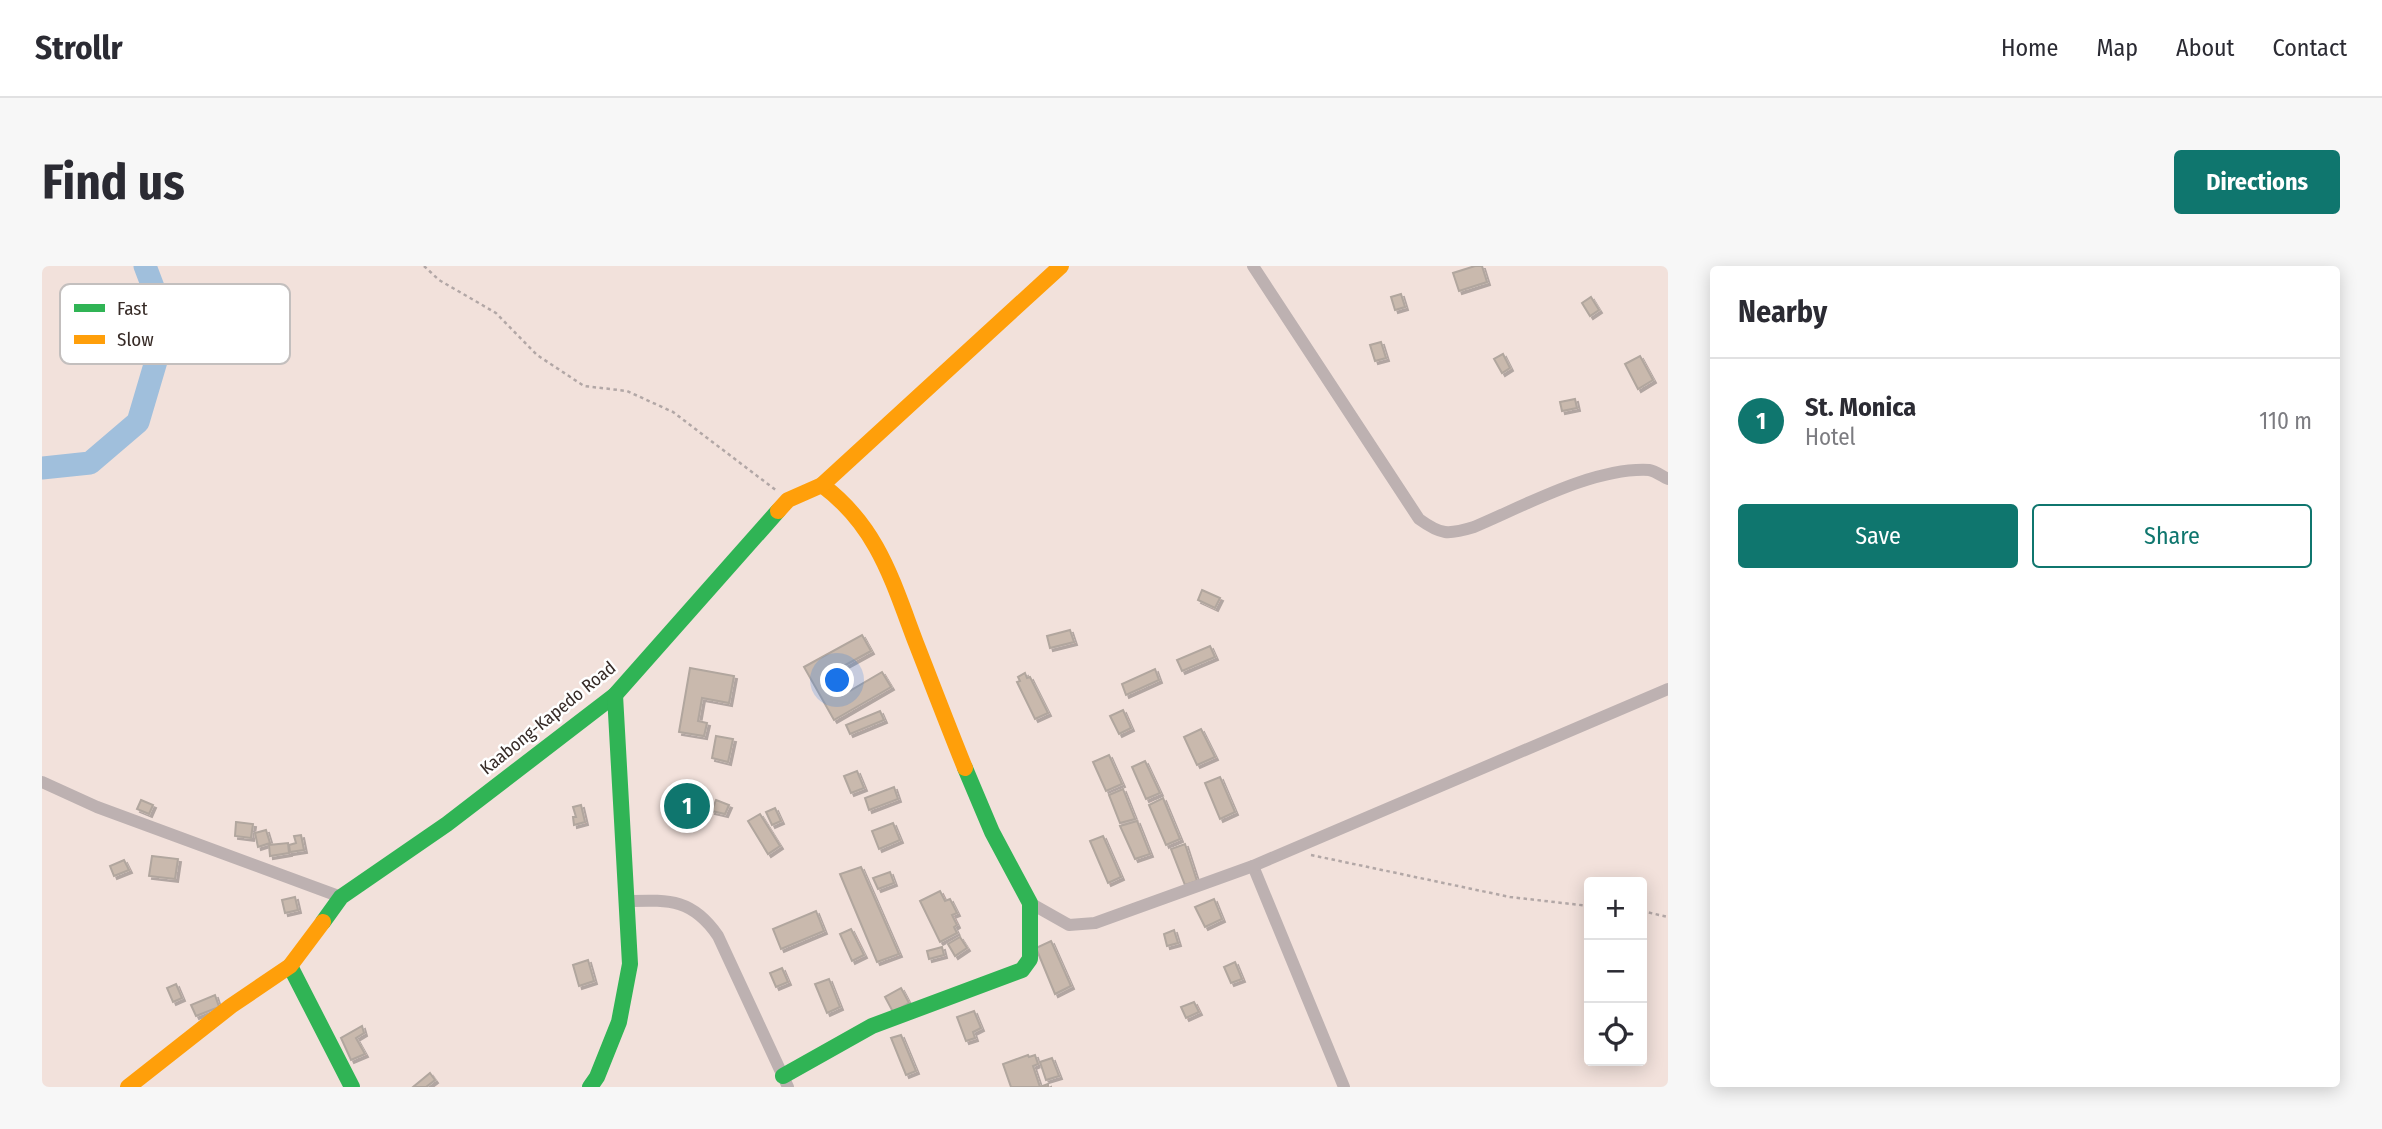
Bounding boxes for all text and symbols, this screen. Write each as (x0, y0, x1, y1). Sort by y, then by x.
text: Strollr (35, 28, 123, 68)
text: Home (2001, 34, 2058, 62)
text: Map (2096, 34, 2138, 62)
text: About (2176, 34, 2234, 62)
text: Contact (2272, 34, 2347, 62)
button: Directions (2174, 150, 2340, 214)
text: Find us (42, 153, 185, 212)
legend (60, 284, 290, 364)
text: Nearby (1738, 294, 1827, 330)
text: Fast (117, 297, 148, 320)
text: Slow (117, 328, 154, 351)
text: St. Monica (1805, 392, 1916, 423)
text: 1 (1756, 407, 1766, 435)
text: 110 m (2259, 407, 2312, 435)
text: Hotel (1805, 423, 1856, 451)
button: Save (1738, 504, 2018, 568)
button: Share (2032, 504, 2312, 568)
street label: Kaabong-Kapedo Road (476, 657, 620, 779)
your location (820, 663, 854, 697)
pin: 1 (664, 780, 710, 832)
map controls (1584, 877, 1647, 1066)
button: + (1584, 877, 1647, 940)
button: − (1584, 940, 1647, 1003)
button: locate (1584, 1003, 1647, 1066)

